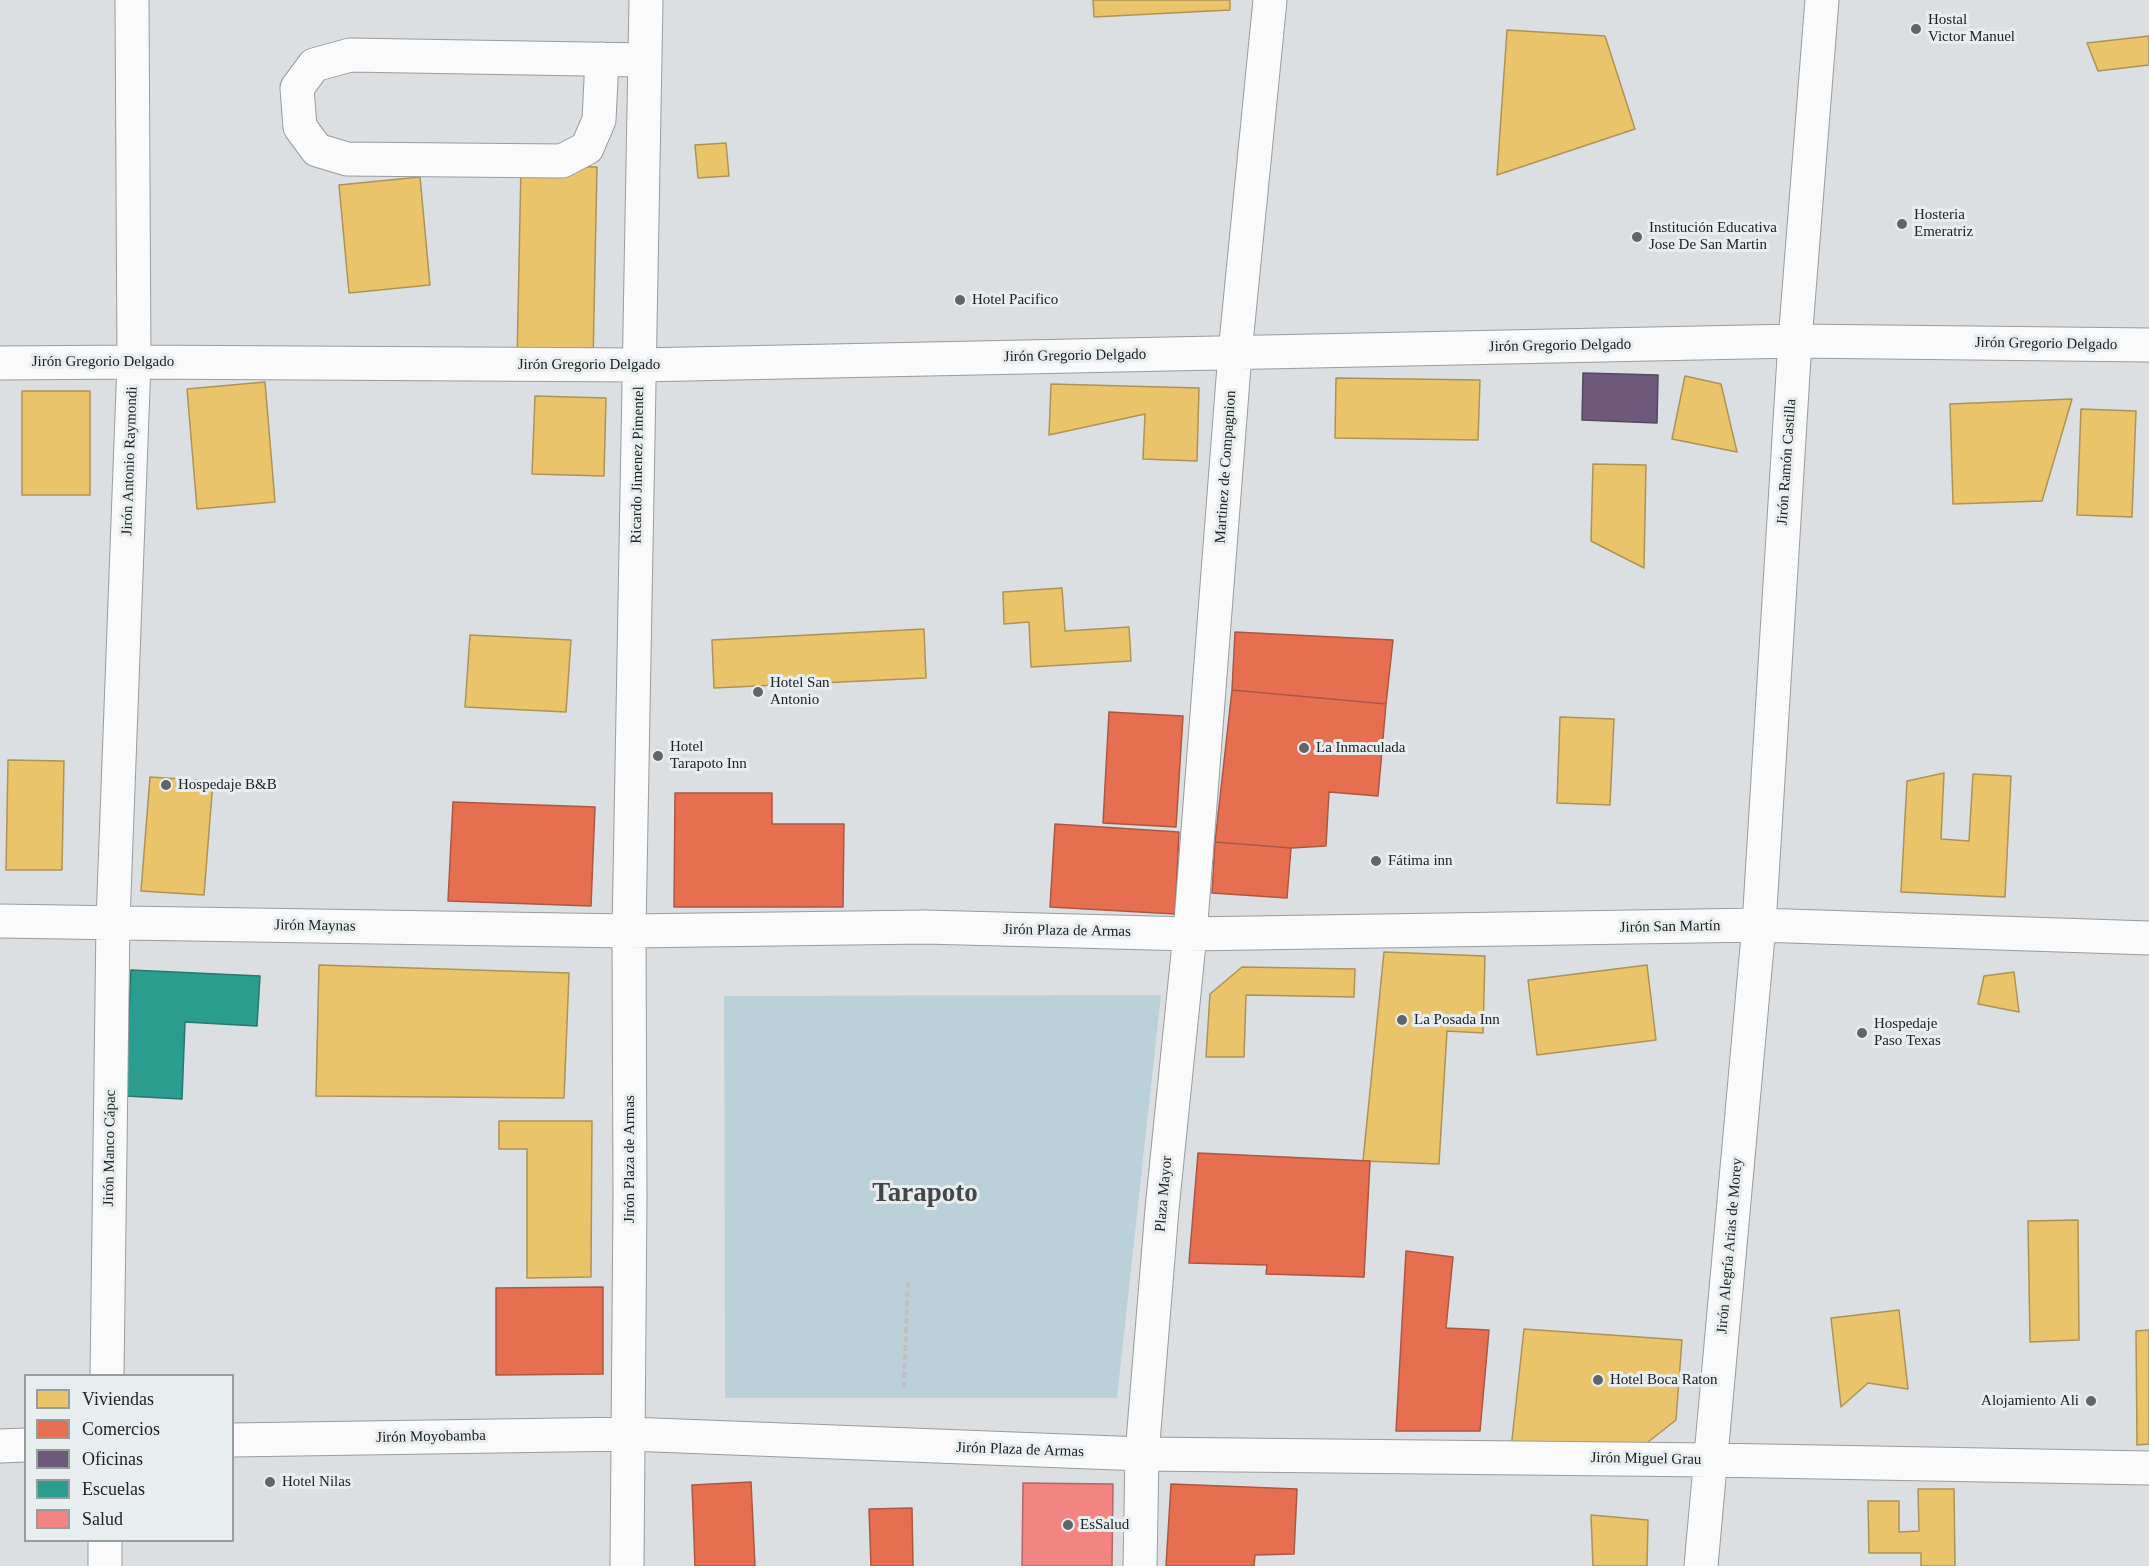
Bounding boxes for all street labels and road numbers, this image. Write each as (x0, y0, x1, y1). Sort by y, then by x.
street label: Jirón Gregorio Delgado (1975, 334, 2117, 354)
street label: Jirón Gregorio Delgado (1489, 336, 1631, 356)
street label: Jirón Gregorio Delgado (1004, 346, 1146, 366)
street label: Jirón Gregorio Delgado (32, 353, 174, 371)
street label: Jirón Gregorio Delgado (518, 356, 660, 374)
street label: Jirón Antonio Raymondi (118, 386, 142, 536)
street label: Ricardo Jimenez Pimentel (628, 386, 648, 544)
street label: Martinez de Compagnion (1212, 390, 1240, 544)
street label: Jirón Ramón Castilla (1774, 398, 1800, 526)
street label: Jirón Maynas (274, 916, 356, 936)
street label: Jirón San Martín (1619, 917, 1721, 937)
street label: Jirón Plaza de Armas (1003, 921, 1131, 941)
street label: Jirón Manco Cápac (100, 1090, 120, 1206)
street label: Jirón Plaza de Armas (621, 1095, 639, 1223)
street label: Plaza Mayor (1152, 1155, 1176, 1233)
street label: Jirón Alegría Arias de Morey (1713, 1157, 1747, 1335)
street label: Jirón Moyobamba (376, 1427, 486, 1447)
street label: Jirón Plaza de Armas (956, 1439, 1084, 1461)
street label: Jirón Miguel Grau (1590, 1449, 1702, 1469)

